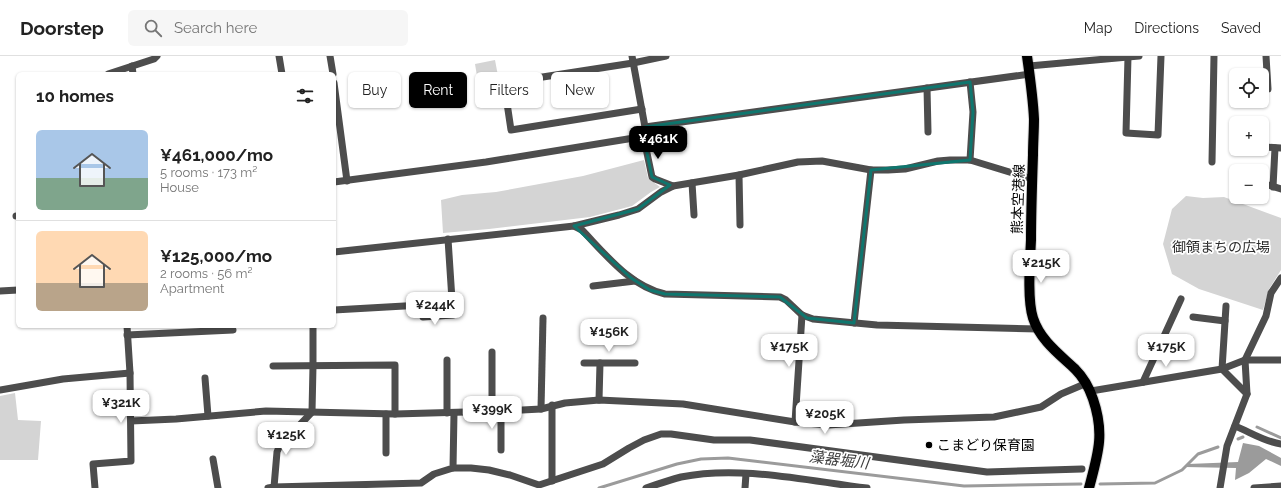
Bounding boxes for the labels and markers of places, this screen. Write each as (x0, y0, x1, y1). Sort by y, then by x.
pin: ¥461K (630, 126, 686, 160)
pin: ¥215K (1013, 250, 1069, 284)
pin: ¥244K (407, 292, 463, 326)
pin: ¥156K (581, 319, 637, 353)
pin: ¥175K (761, 334, 817, 368)
pin: ¥175K (1138, 334, 1194, 368)
pin: ¥321K (93, 390, 149, 424)
pin: ¥399K (464, 396, 520, 430)
pin: ¥205K (797, 401, 853, 435)
pin: ¥125K (258, 422, 314, 456)
place label: こまどり保育園 (937, 437, 1035, 453)
marker: こまどり保育園 (924, 440, 934, 450)

